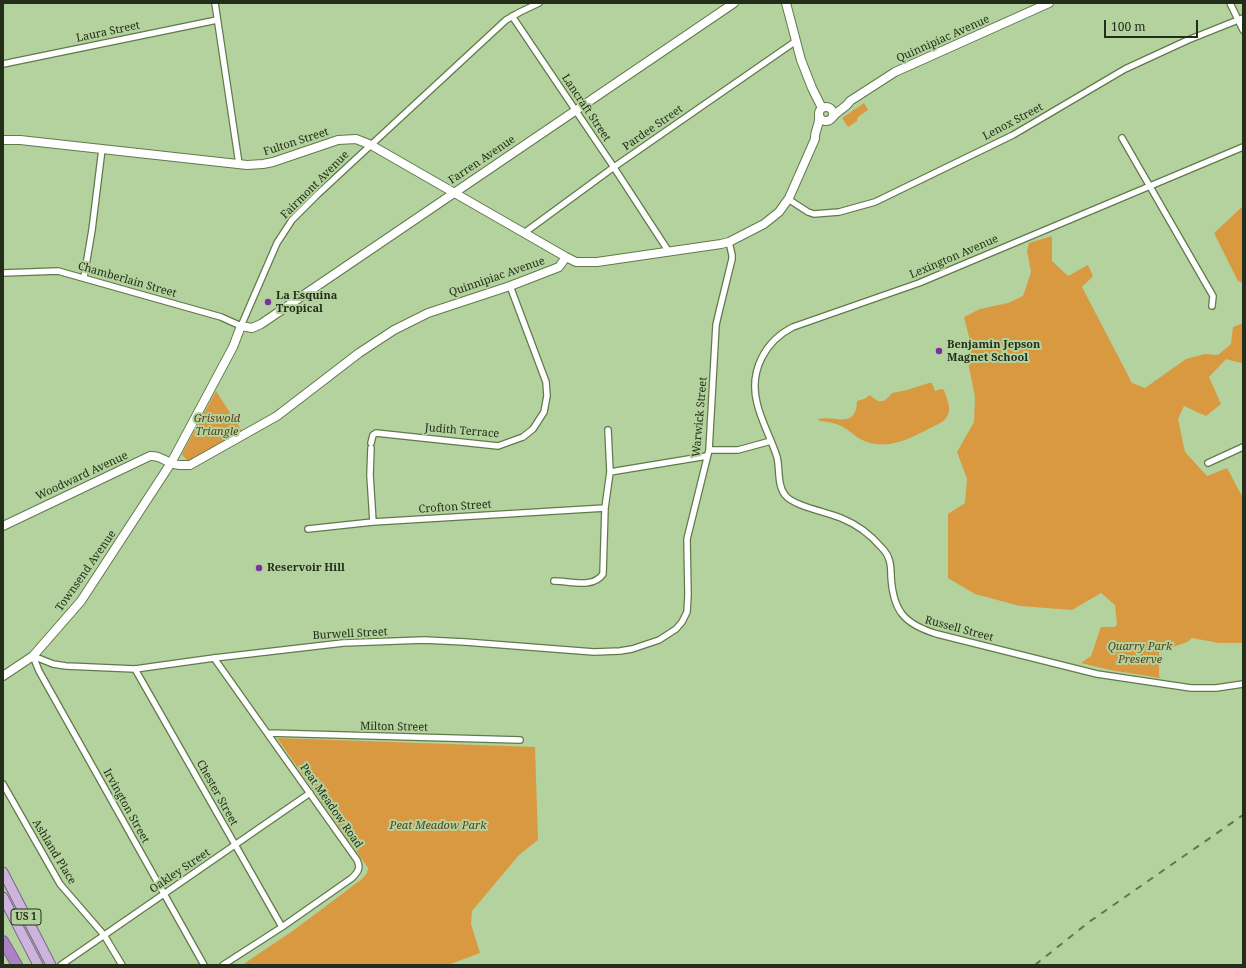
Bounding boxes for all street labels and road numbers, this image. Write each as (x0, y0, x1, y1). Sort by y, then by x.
street label: Quinnipiac Avenue (894, 13, 992, 65)
street label: Laura Street (75, 19, 141, 45)
street label: Lancraft Street (559, 72, 613, 144)
street label: Lenox Street (981, 101, 1045, 143)
street label: Pardee Street (621, 102, 685, 154)
street label: Fulton Street (262, 125, 330, 159)
street label: Farren Avenue (446, 133, 518, 187)
street label: Fairmont Avenue (278, 148, 352, 222)
street label: Lexington Avenue (908, 232, 1000, 282)
street label: Quinnipiac Avenue (447, 254, 547, 300)
street label: Chamberlain Street (76, 260, 178, 300)
street label: Warwick Street (690, 376, 710, 458)
street label: Judith Terrace (424, 421, 500, 441)
street label: Woodward Avenue (34, 449, 130, 503)
street label: Crofton Street (418, 498, 492, 516)
street label: Townsend Avenue (53, 528, 119, 614)
street label: Russell Street (923, 614, 995, 644)
street label: Burwell Street (312, 625, 388, 643)
street label: Milton Street (360, 720, 428, 734)
street label: Chester Street (194, 758, 240, 828)
street label: Peat Meadow Road (297, 761, 365, 851)
street label: Irvington Street (100, 767, 152, 845)
street label: Ashland Place (29, 817, 79, 887)
street label: Oakley Street (147, 846, 213, 896)
road number: US 1 (11, 909, 41, 925)

